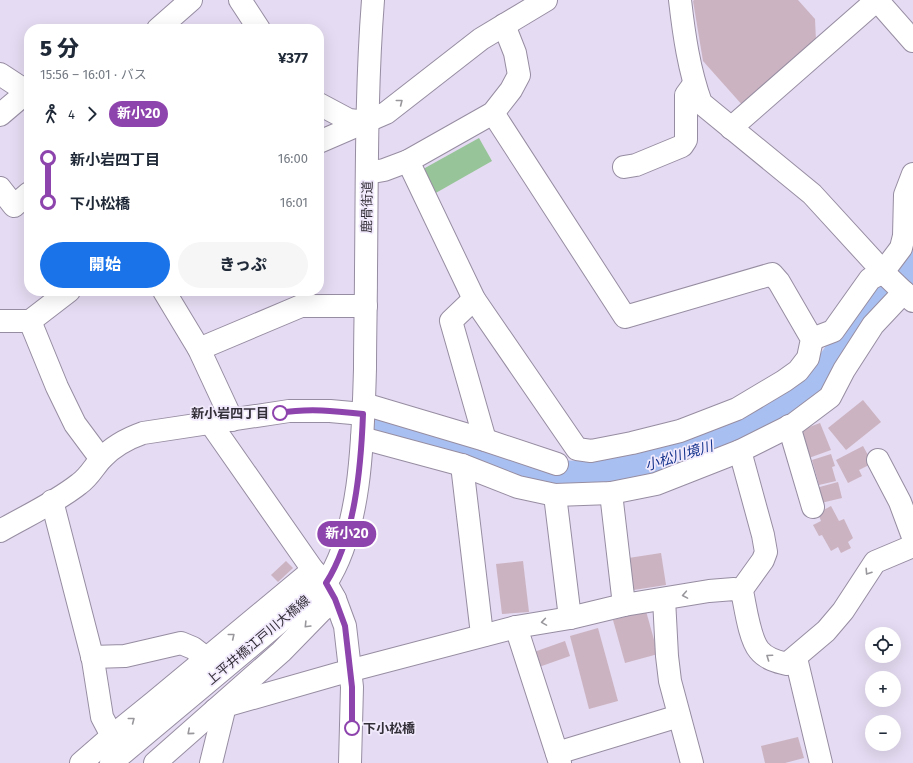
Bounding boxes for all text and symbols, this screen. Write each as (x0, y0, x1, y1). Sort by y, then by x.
text: 5 分 (40, 35, 79, 62)
text: ¥377 (278, 49, 308, 67)
text: 15:56 – 16:01 · バス (40, 67, 147, 82)
one-way arrow (396, 100, 403, 107)
icon: walk (40, 103, 62, 125)
icon: forward (81, 103, 103, 125)
text: 新小20 (117, 105, 160, 122)
text: 4 (68, 107, 75, 122)
text: 新小岩四丁目 (70, 151, 160, 169)
text: 16:00 (278, 151, 308, 166)
street label: 鹿骨街道 (359, 181, 375, 233)
text: 下小松橋 (70, 195, 130, 213)
text: 16:01 (280, 195, 308, 210)
button: 開始 (40, 242, 170, 288)
button: きっぷ (178, 242, 308, 288)
marker: 新小岩四丁目 (272, 405, 288, 421)
place label: 新小岩四丁目 (191, 406, 269, 421)
water label: 小松川境川 (643, 437, 717, 474)
line badge: 新小20 (319, 521, 375, 547)
text: 新小20 (325, 525, 369, 542)
one-way arrow (866, 568, 873, 575)
one-way arrow (682, 590, 688, 599)
street label: 上平井橋江戸川大橋線 (203, 592, 313, 688)
one-way arrow (541, 617, 547, 626)
one-way arrow (304, 620, 311, 628)
map controls (865, 627, 901, 751)
button: locate (865, 627, 901, 663)
one-way arrow (227, 634, 234, 641)
one-way arrow (766, 654, 773, 662)
button: + (865, 671, 901, 707)
button: − (865, 715, 901, 751)
one-way arrow (127, 717, 134, 724)
marker: 下小松橋 (344, 720, 360, 736)
place label: 下小松橋 (363, 721, 415, 736)
one-way arrow (188, 728, 195, 735)

